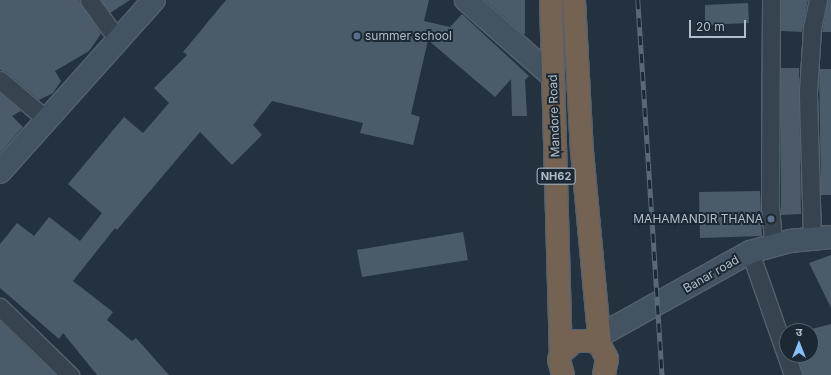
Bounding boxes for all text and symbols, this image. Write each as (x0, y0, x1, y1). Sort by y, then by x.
scale bar (691, 12, 748, 38)
text: 20 m (696, 19, 725, 34)
place label: summer school (365, 29, 452, 43)
marker: summer school (352, 31, 362, 41)
street label: Mandore Road (545, 74, 563, 158)
road number: NH62 (536, 167, 576, 185)
place label: MAHAMANDIR THANA (633, 212, 763, 226)
marker: MAHAMANDIR THANA (766, 214, 776, 224)
street label: Banar road (681, 252, 741, 296)
north arrow (779, 323, 819, 363)
text: उ (796, 325, 802, 339)

